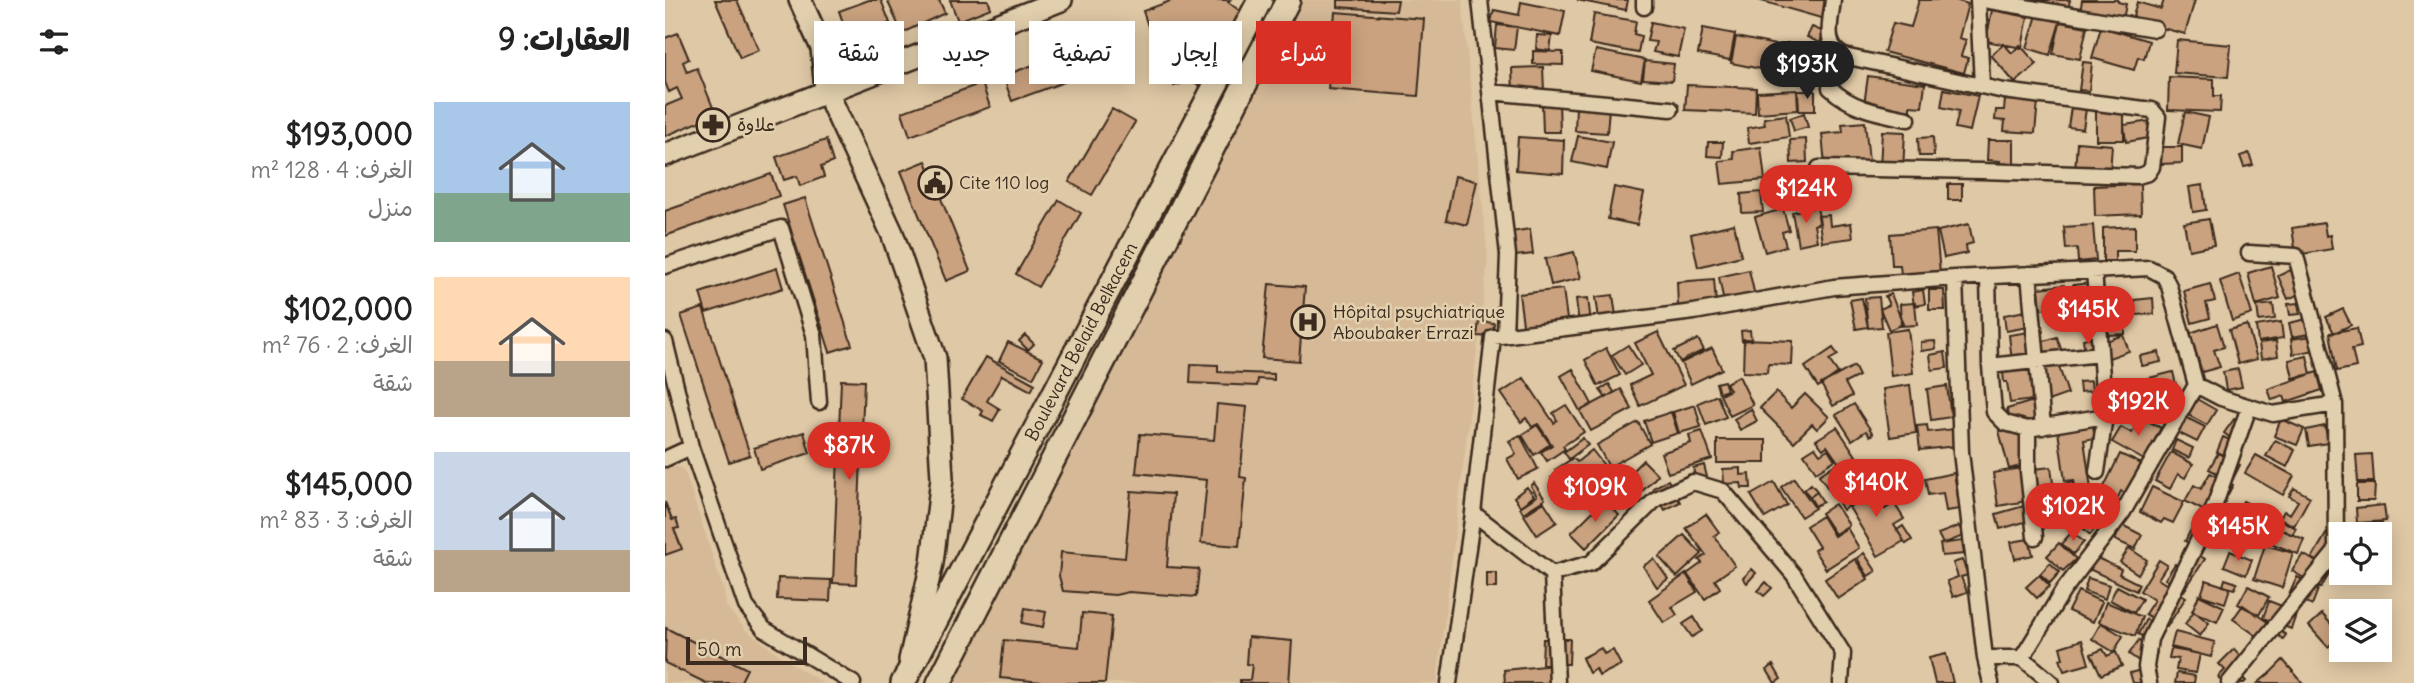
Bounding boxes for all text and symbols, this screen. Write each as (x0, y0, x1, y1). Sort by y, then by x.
text: العقارات: 9 (498, 20, 630, 58)
chip: شقة (814, 21, 904, 84)
chip: جديد (918, 21, 1015, 84)
chip: تصفية (1029, 21, 1135, 84)
chip: إيجار (1149, 21, 1242, 84)
chip: شراء (1256, 21, 1351, 84)
icon: filters (35, 23, 73, 61)
pin: $193K (1758, 42, 1856, 101)
text: $193K (1776, 49, 1838, 78)
pharmacy icon: علاوة (694, 106, 732, 144)
place label: علاوة (737, 113, 775, 136)
text: $193,000 (285, 115, 413, 153)
icon: home (490, 130, 574, 214)
text: الغرف: 4 · 128 m² (251, 155, 413, 184)
public building icon: Cite 110 log (916, 164, 954, 202)
pin: $124K (1757, 166, 1855, 225)
place label: Cite 110 log (959, 171, 1049, 194)
text: $124K (1775, 173, 1837, 202)
text: منزل (368, 193, 413, 222)
street label: Boulevard Belaid Belkacem (1020, 238, 1142, 445)
pin: $145K (2039, 286, 2137, 346)
text: $102,000 (283, 290, 413, 328)
text: $145K (2057, 294, 2119, 323)
place label: Hôpital psychiatrique Aboubaker Errazi (1333, 300, 1505, 344)
hospital icon: Hôpital psychiatrique Aboubaker Errazi (1289, 303, 1327, 341)
icon: home (490, 305, 574, 389)
text: الغرف: 2 · 76 m² (262, 330, 413, 359)
text: شقة (373, 368, 413, 397)
pin: $192K (2089, 378, 2187, 438)
text: $192K (2107, 386, 2169, 415)
pin: $87K (808, 422, 890, 482)
text: $87K (823, 430, 875, 459)
pin: $140K (1827, 460, 1925, 519)
pin: $109K (1546, 464, 1644, 524)
text: $145,000 (285, 465, 413, 503)
text: $140K (1844, 467, 1908, 496)
text: $109K (1563, 472, 1627, 501)
icon: home (490, 480, 574, 564)
pin: $102K (2024, 484, 2122, 543)
text: $102K (2041, 491, 2105, 520)
pin: $145K (2189, 504, 2287, 563)
text: الغرف: 3 · 83 m² (260, 505, 413, 534)
text: $145K (2207, 511, 2269, 540)
map controls (2329, 522, 2392, 662)
button: locate (2329, 522, 2392, 585)
text: شقة (373, 543, 413, 572)
button: layers (2329, 599, 2392, 662)
scale bar (686, 634, 807, 666)
text: 50 m (697, 637, 742, 661)

